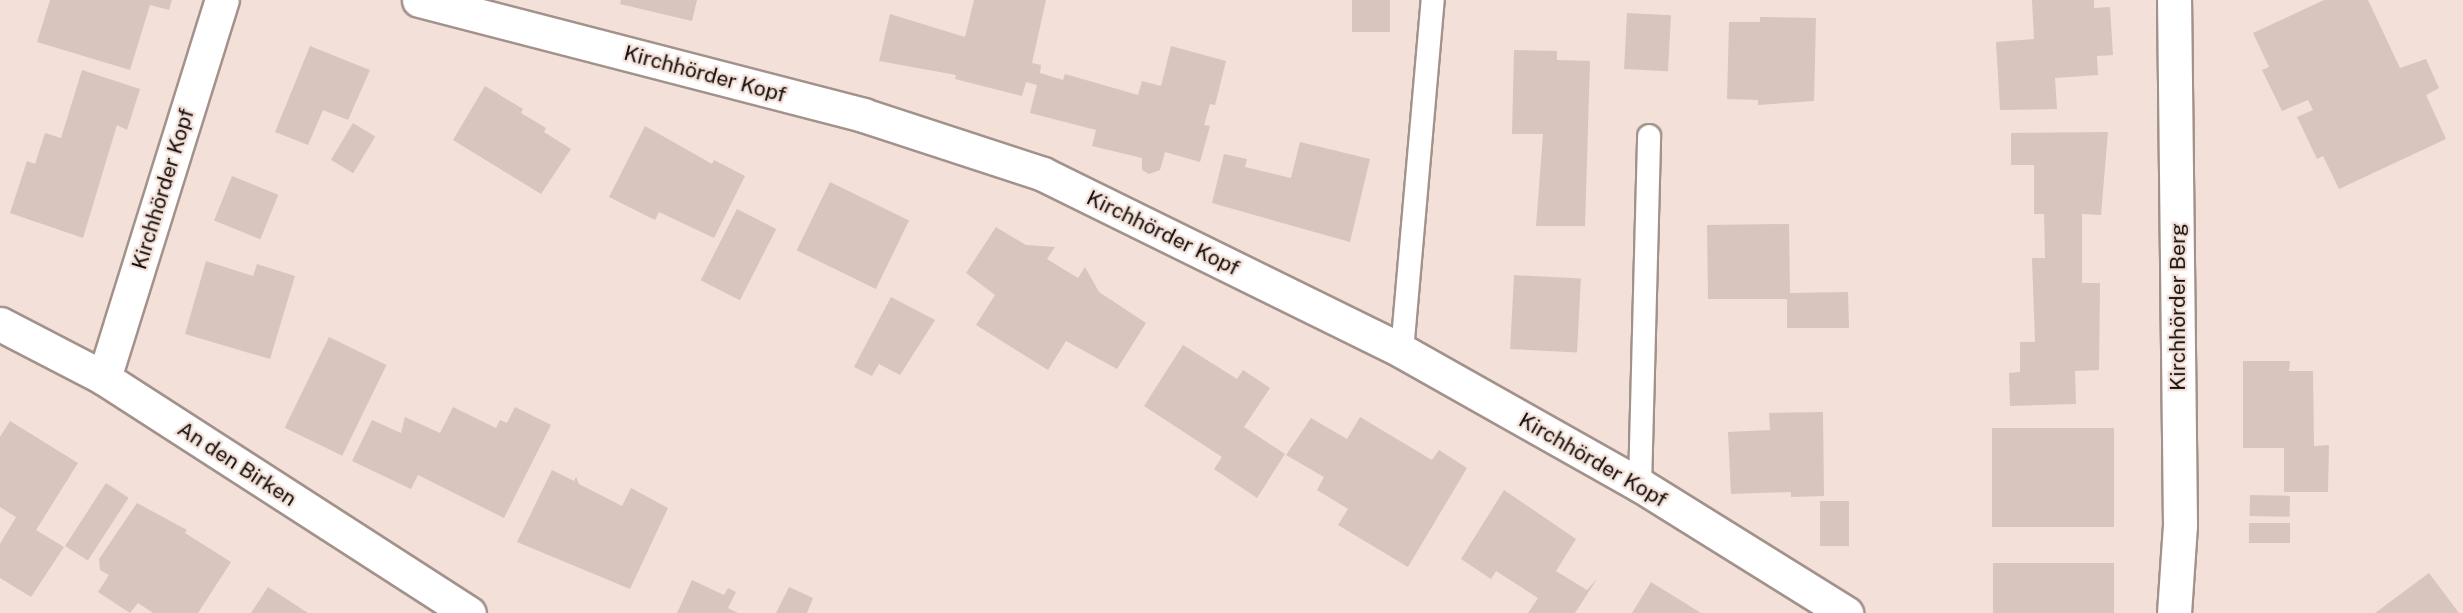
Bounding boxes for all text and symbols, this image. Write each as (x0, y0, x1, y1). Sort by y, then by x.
street label: Kirchhörder Kopf (621, 40, 789, 108)
street label: Kirchhörder Kopf (127, 106, 199, 272)
street label: Kirchhörder Kopf (1082, 185, 1244, 281)
street label: Kirchhörder Berg (2165, 223, 2191, 391)
street label: Kirchhörder Kopf (1514, 407, 1672, 513)
street label: An den Birken (173, 416, 301, 512)

